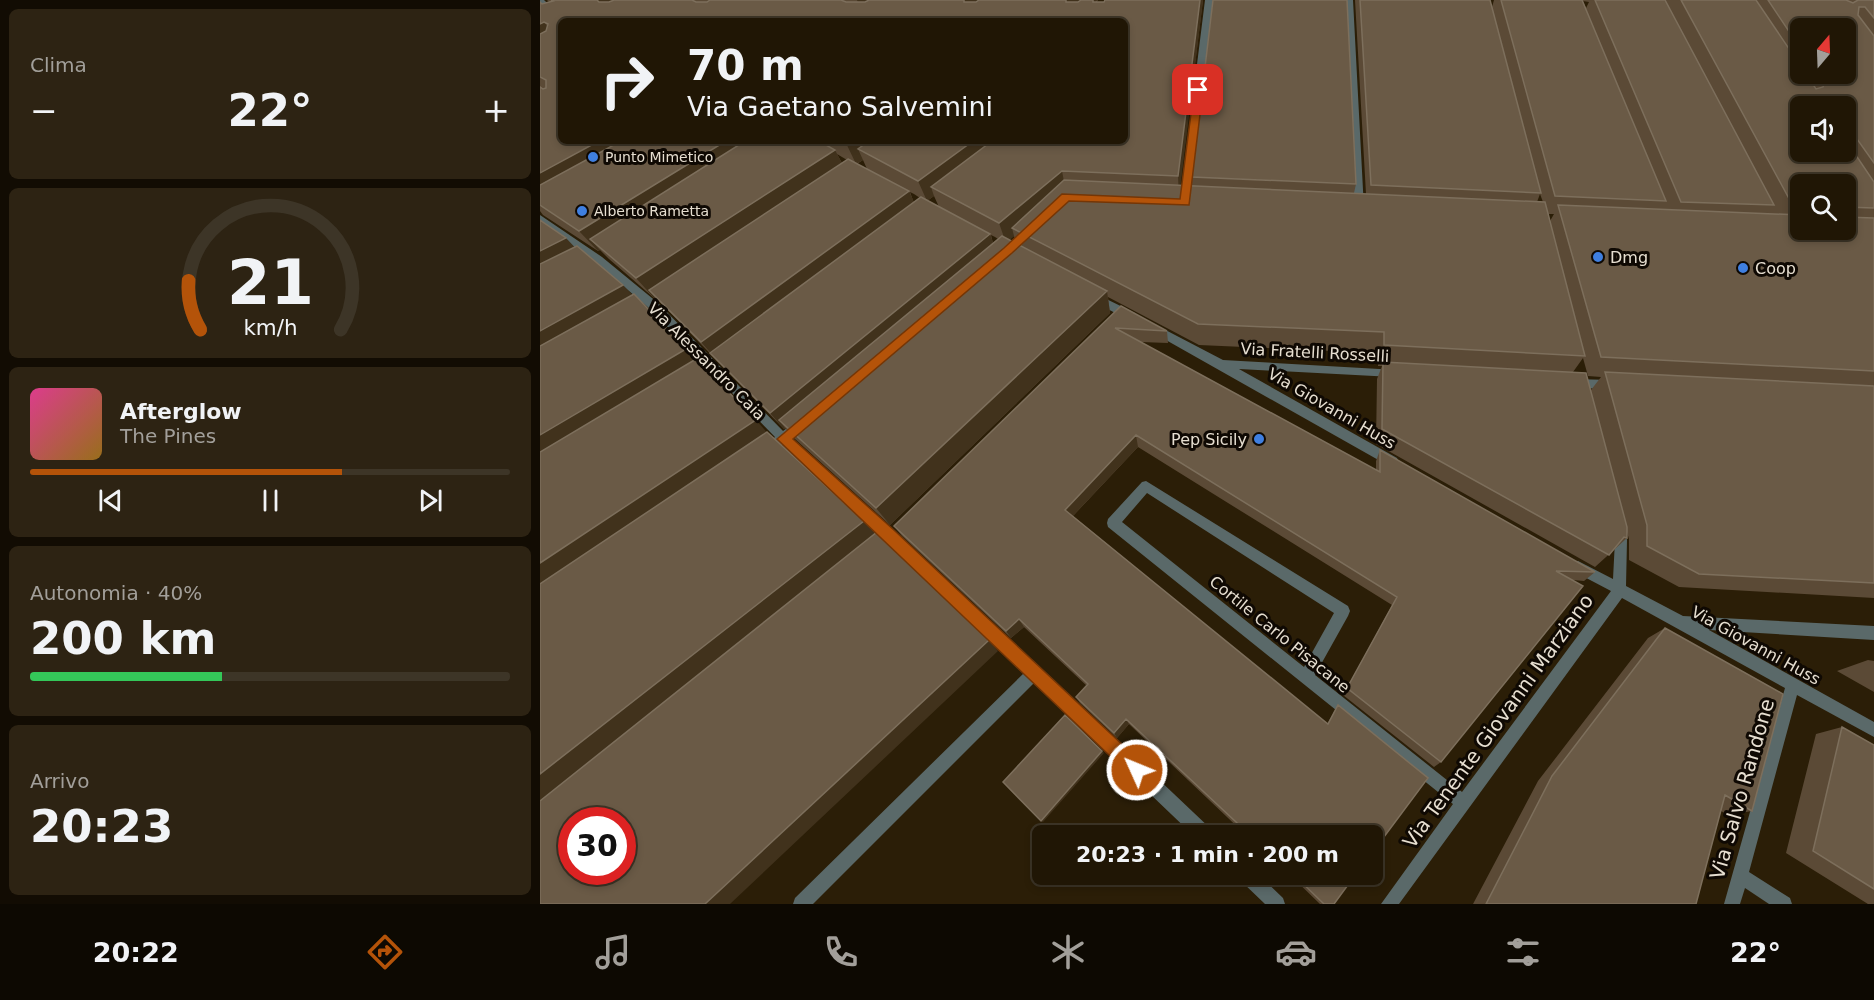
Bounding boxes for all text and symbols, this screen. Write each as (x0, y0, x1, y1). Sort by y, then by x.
north arrow (1790, 18, 1856, 84)
map controls (1790, 18, 1856, 240)
text: 70 m (687, 41, 804, 90)
icon: right (588, 42, 666, 120)
text: Clima (30, 53, 87, 77)
pin (1172, 64, 1223, 115)
icon: arrive (1181, 73, 1214, 106)
text: 22° (227, 84, 313, 137)
text: − (30, 91, 58, 130)
text: + (482, 91, 510, 130)
text: Via Gaetano Salvemini (687, 91, 993, 122)
button: sound (1790, 96, 1856, 162)
place label: Punto Mimetico (605, 149, 713, 165)
marker: Punto Mimetico (586, 150, 600, 164)
button: search (1790, 174, 1856, 240)
place label: Alberto Rametta (594, 203, 709, 219)
marker: Alberto Rametta (575, 204, 589, 218)
text: 21 (227, 246, 313, 319)
place label: Dmg (1610, 248, 1648, 267)
marker: Dmg (1591, 250, 1605, 264)
place label: Coop (1755, 259, 1796, 278)
marker: Coop (1736, 261, 1750, 275)
street label: Via Alessandro Caia (644, 299, 769, 424)
text: km/h (243, 315, 297, 340)
street label: Via Fratelli Rosselli (1240, 339, 1390, 366)
street label: Via Giovanni Huss (1264, 364, 1399, 453)
text: Afterglow (120, 399, 242, 424)
text: The Pines (120, 424, 216, 448)
place label: Pep Sicily (1171, 430, 1247, 449)
marker: Pep Sicily (1252, 432, 1266, 446)
icon: previous (94, 484, 127, 517)
icon: pause (254, 484, 287, 517)
icon: next (414, 484, 447, 517)
street label: Cortile Carlo Pisacane (1206, 572, 1354, 697)
text: Autonomia · 40% (30, 581, 202, 605)
street label: Via Tenente Giovanni Marziano (1398, 589, 1598, 853)
street label: Via Giovanni Huss (1688, 602, 1824, 689)
text: 200 km (30, 612, 216, 665)
street label: Via Salvo Randone (1705, 696, 1779, 882)
position arrow (1105, 738, 1169, 802)
text: Arrivo (30, 769, 89, 793)
text: 20:23 (30, 800, 173, 853)
speed limit sign: 30 (558, 807, 636, 885)
text: 20:23 · 1 min · 200 m (1076, 842, 1339, 867)
icon: directions (364, 931, 406, 973)
icon: music (592, 931, 634, 973)
icon: phone (820, 931, 862, 973)
icon: climate (1047, 931, 1089, 973)
icon: car (1275, 931, 1317, 973)
icon: filters (1502, 931, 1544, 973)
text: 20:22 (93, 937, 179, 968)
text: 22° (1730, 937, 1781, 968)

